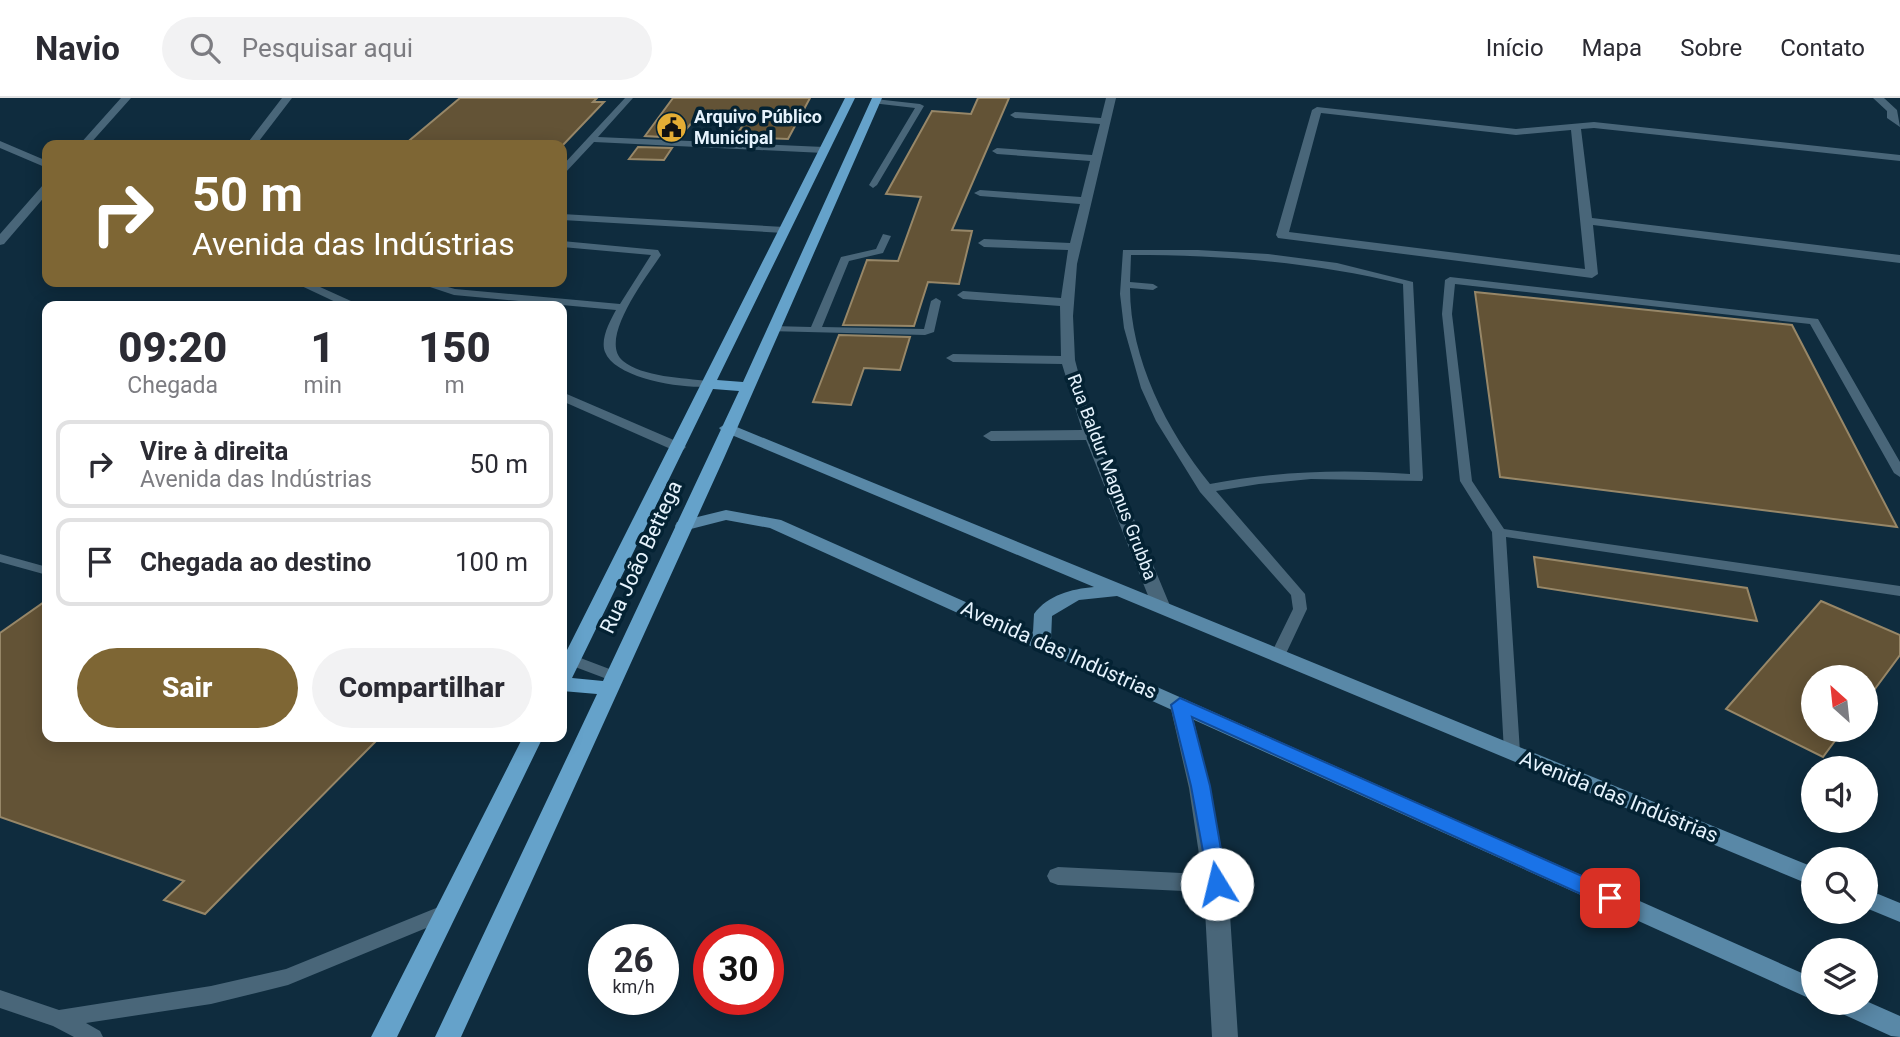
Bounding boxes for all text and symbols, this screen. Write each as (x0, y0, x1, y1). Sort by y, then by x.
search box (162, 17, 652, 80)
text: Navio (35, 29, 120, 68)
icon: search (186, 29, 224, 67)
text: Pesquisar aqui (242, 33, 413, 63)
text: Início (1486, 34, 1544, 62)
text: Mapa (1582, 34, 1642, 62)
text: Sobre (1680, 34, 1742, 62)
text: Contato (1780, 34, 1865, 62)
place label: Arquivo Público Municipal (694, 106, 822, 148)
public building icon: Arquivo Público Municipal (654, 110, 688, 144)
text: 50 m (192, 166, 303, 223)
icon: right (77, 168, 168, 259)
text: Avenida das Indústrias (192, 225, 515, 263)
text: 09:20 (118, 323, 227, 372)
text: 1 (311, 323, 335, 372)
text: 150 (418, 323, 491, 372)
street label: Rua Baldur Magnus Grubba (1063, 371, 1161, 583)
text: Chegada (127, 372, 218, 399)
text: min (303, 372, 342, 399)
text: m (444, 372, 465, 399)
text: Vire à direita (140, 436, 288, 466)
icon: right (81, 445, 119, 483)
text: 50 m (470, 449, 528, 479)
text: Avenida das Indústrias (140, 466, 372, 493)
street label: Rua João Bettega (595, 477, 687, 637)
icon: arrive (81, 543, 119, 581)
text: Chegada ao destino (140, 547, 371, 577)
text: 100 m (455, 547, 528, 577)
street label: Avenida das Indústrias (957, 596, 1161, 704)
button: Sair (77, 648, 298, 728)
button: Compartilhar (312, 648, 532, 728)
north arrow (1801, 665, 1878, 742)
map controls (1801, 665, 1878, 1015)
street label: Avenida das Indústrias (1516, 746, 1722, 848)
button: sound (1801, 756, 1878, 833)
position arrow (1180, 847, 1254, 921)
button: search (1801, 847, 1878, 924)
pin (1580, 868, 1640, 928)
icon: arrive (1591, 879, 1629, 917)
speed limit sign: 30 (693, 924, 784, 1015)
button: layers (1801, 938, 1878, 1015)
text: 26 (613, 940, 654, 981)
text: km/h (612, 976, 655, 997)

